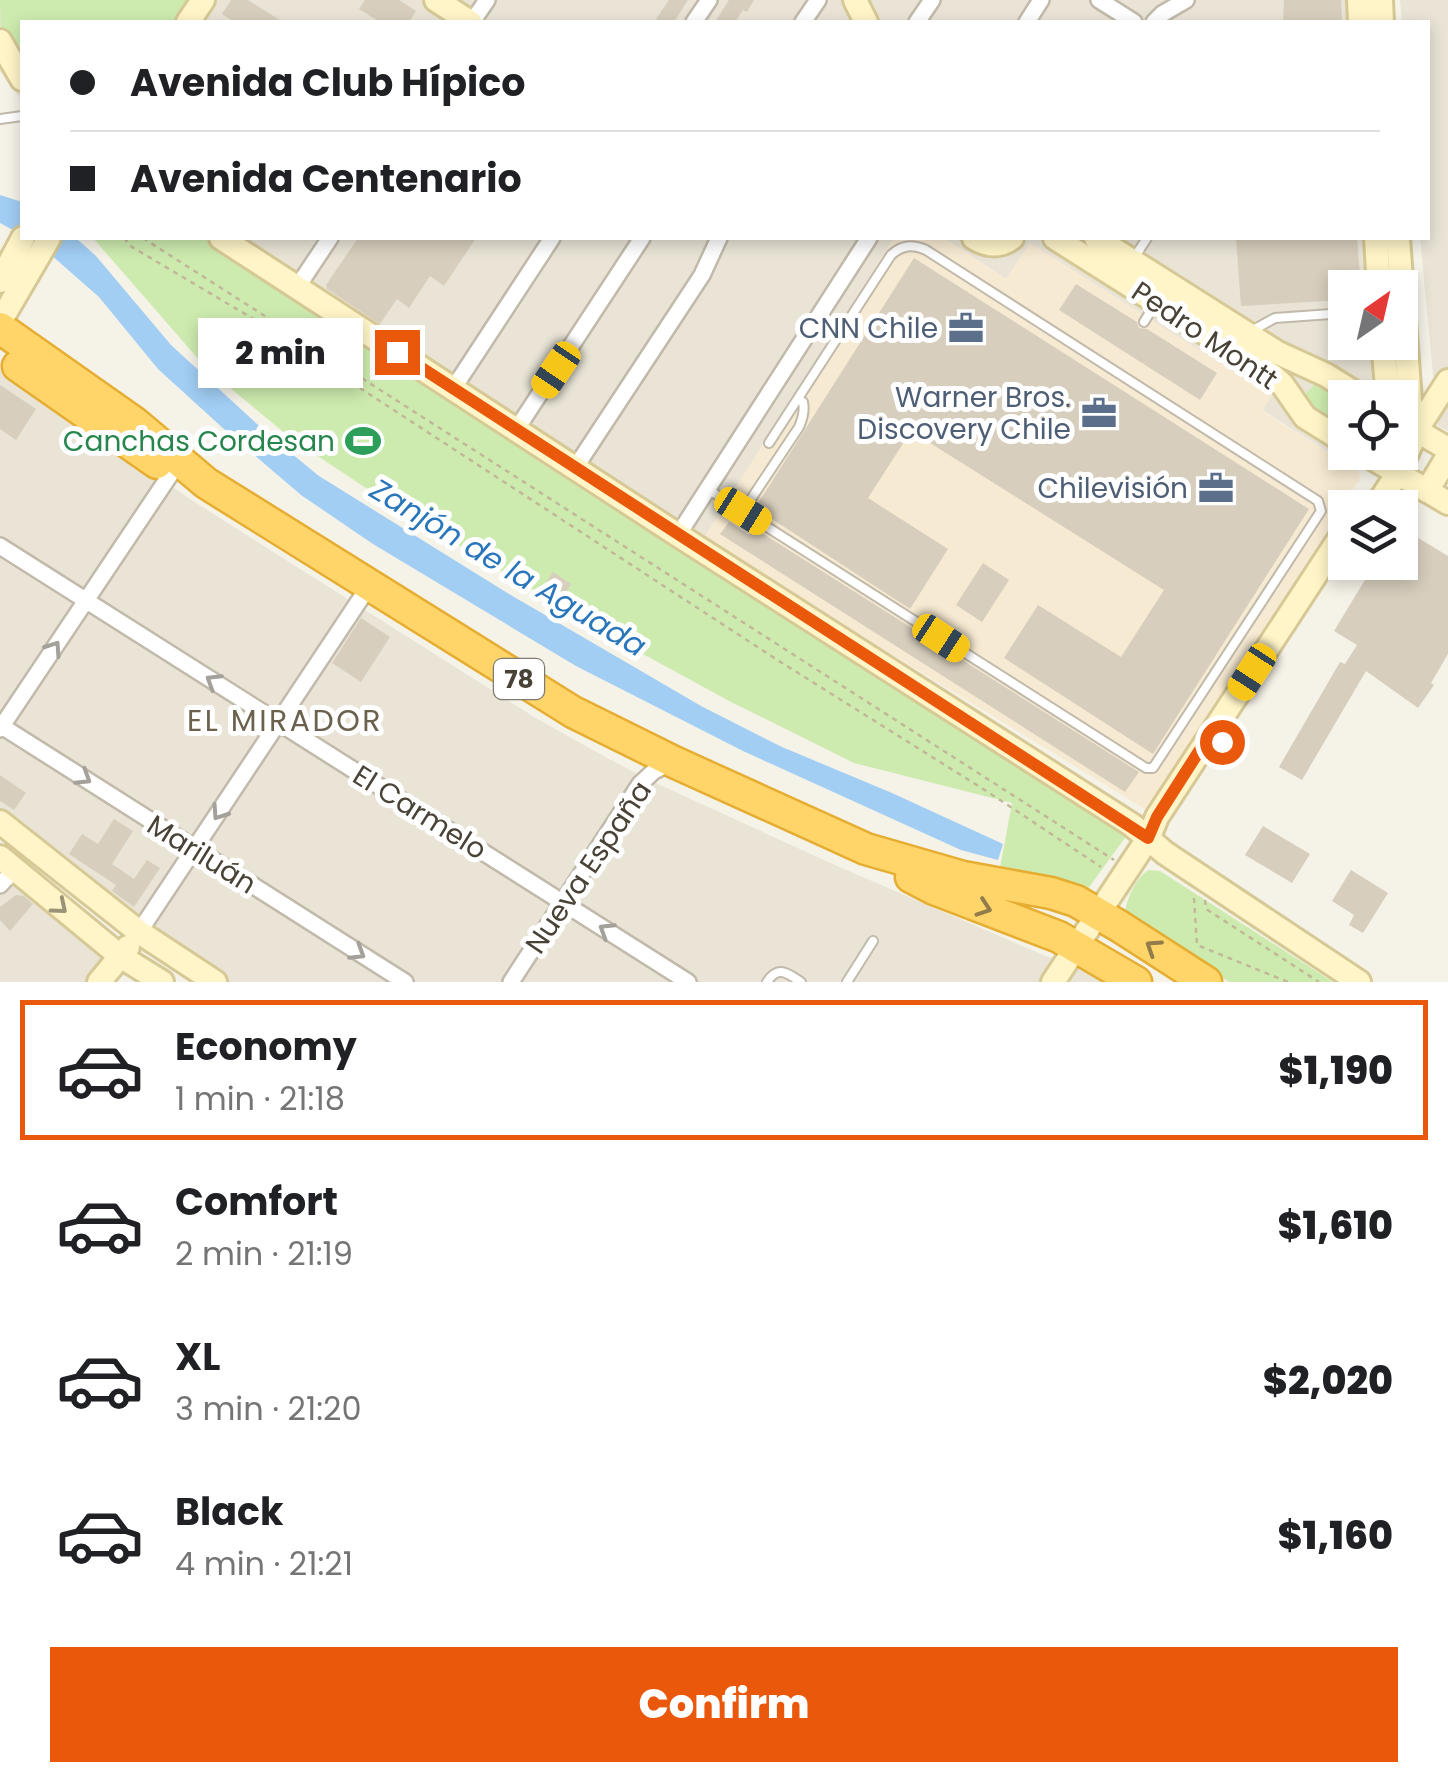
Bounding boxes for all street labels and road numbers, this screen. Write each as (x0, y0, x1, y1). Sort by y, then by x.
street label: Pedro Montt (1124, 272, 1286, 399)
road number: 78 (494, 659, 544, 699)
street label: El Carmelo (345, 756, 494, 869)
street label: Nueva España (516, 773, 661, 961)
street label: Mariluán (140, 806, 264, 903)

